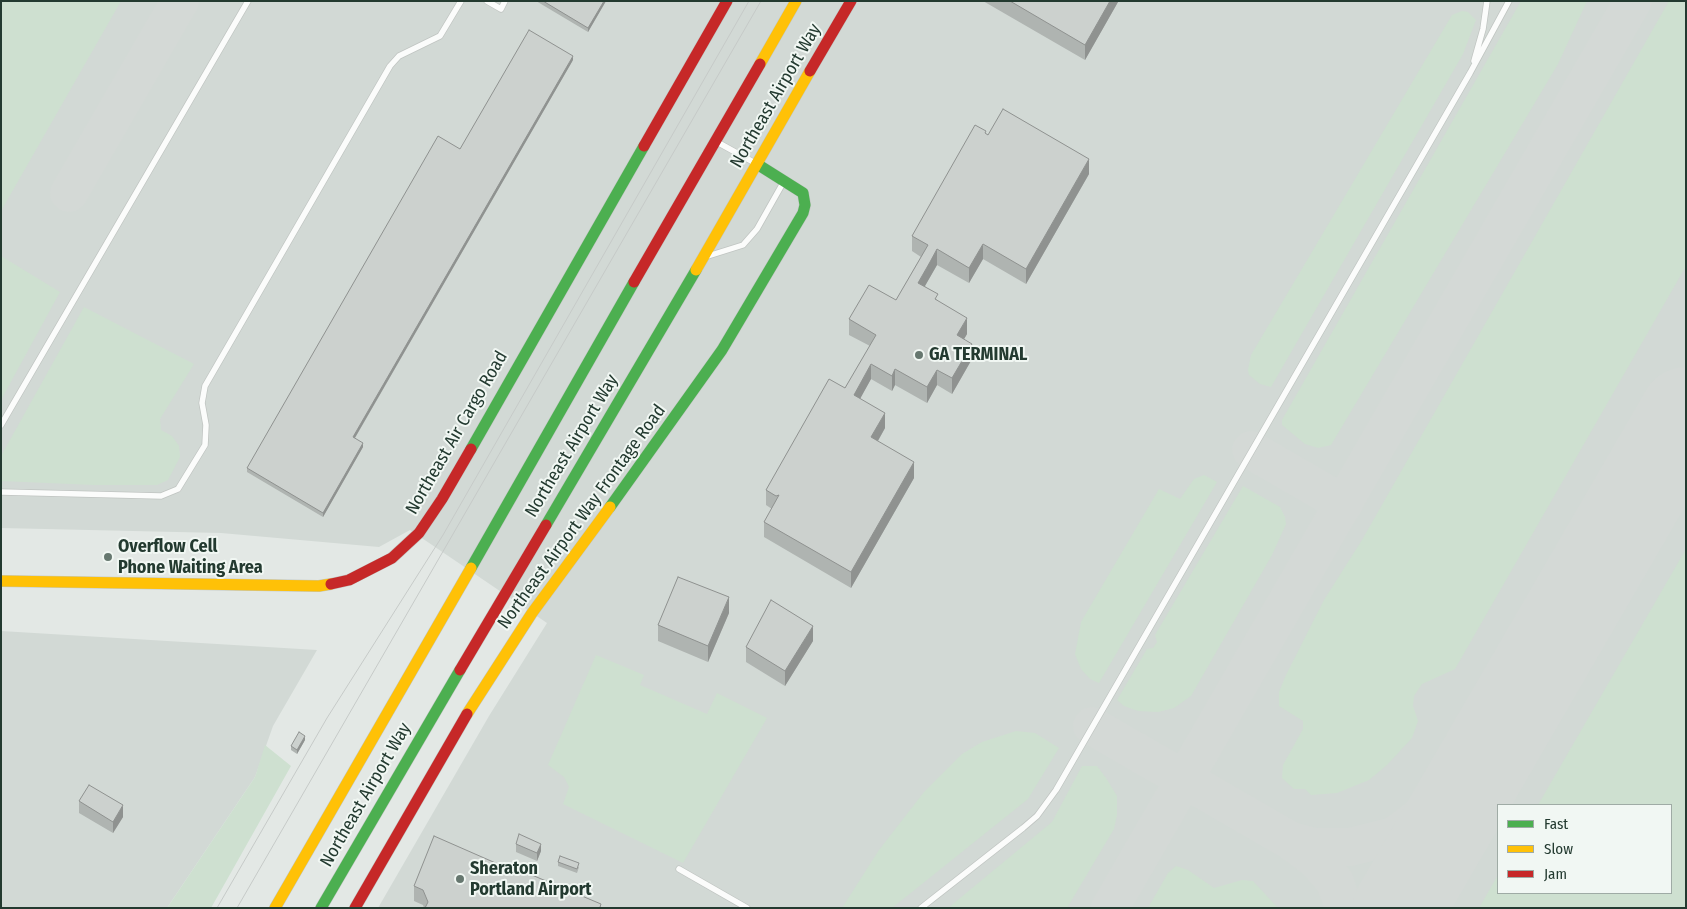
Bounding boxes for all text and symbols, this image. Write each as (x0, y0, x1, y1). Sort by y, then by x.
street label: Northeast Airport Way (726, 20, 826, 172)
place label: GA TERMINAL (929, 344, 1027, 366)
street label: Northeast Air Cargo Road (401, 348, 513, 518)
marker: GA TERMINAL (913, 349, 925, 361)
street label: Northeast Airport Way (521, 371, 623, 521)
street label: Northeast Airport Way Frontage Road (493, 401, 671, 633)
place label: Overflow Cell Phone Waiting Area (118, 536, 263, 578)
marker: Overflow Cell Phone Waiting Area (102, 551, 114, 563)
street label: Northeast Airport Way (316, 719, 416, 871)
legend (1497, 804, 1672, 894)
text: Fast (1544, 815, 1568, 833)
text: Slow (1544, 840, 1573, 858)
place label: Sheraton Portland Airport (470, 858, 592, 901)
text: Jam (1544, 865, 1567, 883)
marker: Sheraton Portland Airport (454, 873, 466, 885)

